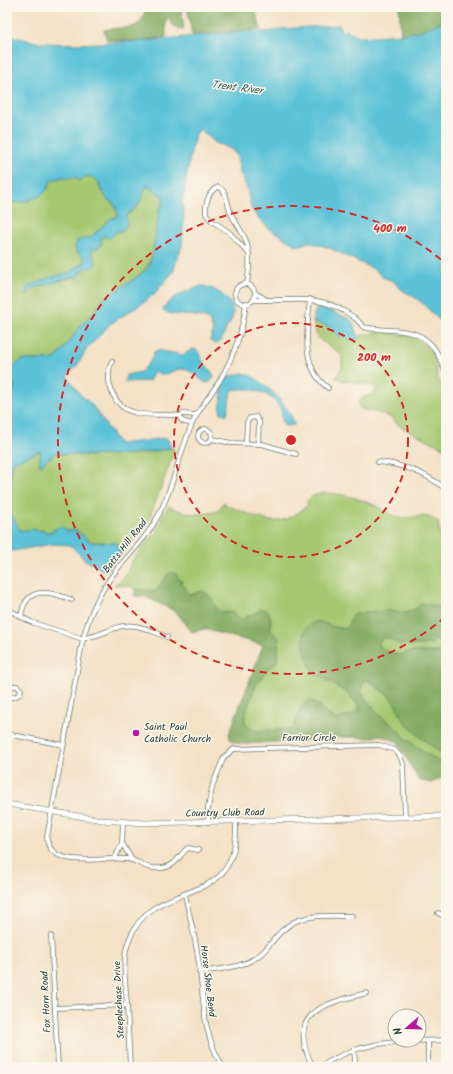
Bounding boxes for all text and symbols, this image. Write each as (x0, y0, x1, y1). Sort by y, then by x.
water label: Trent River (210, 76, 266, 100)
text: 400 m (373, 219, 407, 238)
text: 200 m (357, 348, 391, 367)
centre of rings (284, 433, 298, 447)
street label: Batts Hill Road (99, 515, 152, 577)
place label: Saint Paul Catholic Church (144, 719, 211, 747)
marker: Saint Paul Catholic Church (131, 728, 141, 738)
street label: Farrior Circle (282, 730, 336, 746)
street label: Country Club Road (185, 804, 266, 822)
street label: Horse Shoe Bend (196, 944, 220, 1019)
street label: Steeplechase Drive (109, 960, 129, 1039)
street label: Fox Horn Road (36, 970, 56, 1033)
north arrow (387, 1008, 427, 1048)
text: N (389, 1025, 408, 1037)

